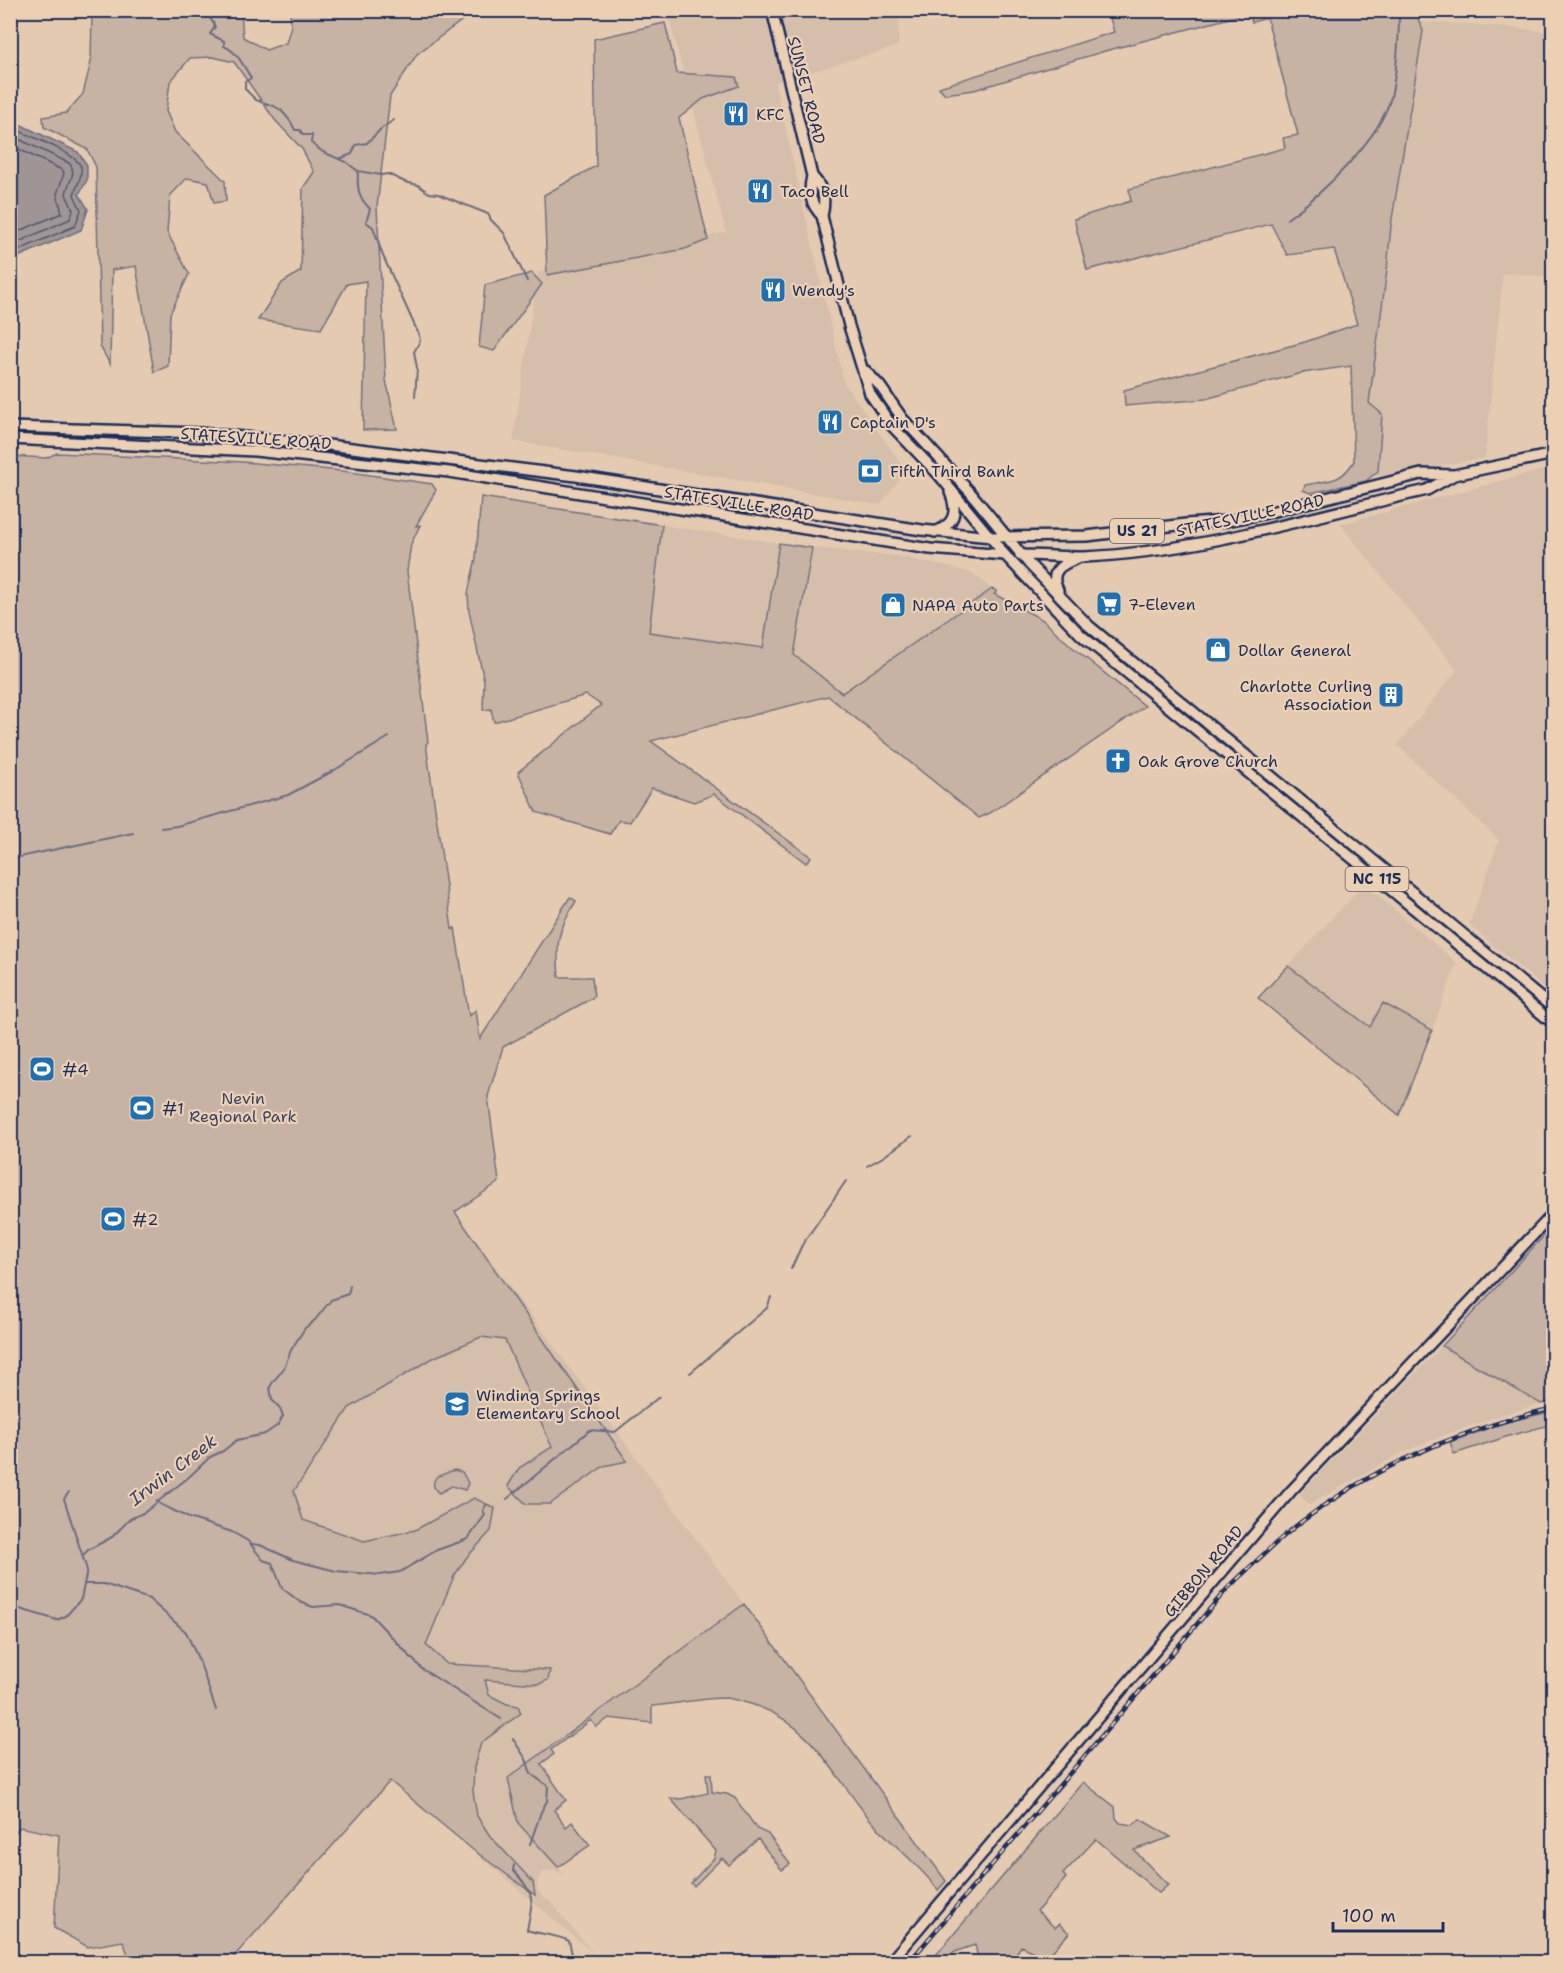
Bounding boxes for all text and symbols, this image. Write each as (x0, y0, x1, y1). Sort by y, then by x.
street label: SUNSET ROAD (783, 34, 830, 146)
restaurant icon: KFC (721, 99, 751, 129)
place label: KFC (756, 104, 785, 125)
restaurant icon: Taco Bell (745, 176, 775, 206)
place label: Taco Bell (780, 181, 849, 202)
restaurant icon: Wendy's (758, 275, 788, 305)
place label: Wendy's (792, 280, 855, 301)
restaurant icon: Captain D's (815, 407, 845, 437)
place label: Captain D's (850, 412, 936, 433)
street label: STATESVILLE ROAD (180, 423, 332, 454)
bank icon: Fifth Third Bank (855, 456, 885, 486)
place label: Fifth Third Bank (890, 461, 1015, 482)
street label: STATESVILLE ROAD (663, 481, 815, 526)
street label: STATESVILLE ROAD (1174, 490, 1326, 541)
road number: US 21 (1110, 519, 1164, 543)
supermarket icon: 7-Eleven (1094, 589, 1124, 619)
shop icon: NAPA Auto Parts (878, 590, 908, 620)
place label: 7-Eleven (1128, 594, 1196, 615)
place label: NAPA Auto Parts (912, 595, 1044, 616)
shop icon: Dollar General (1203, 635, 1233, 665)
place label: Dollar General (1238, 640, 1351, 661)
place label: Charlotte Curling Association (1240, 676, 1372, 715)
building icon: Charlotte Curling Association (1376, 680, 1406, 710)
church icon: Oak Grove Church (1103, 746, 1133, 776)
place label: Oak Grove Church (1138, 751, 1278, 772)
road number: NC 115 (1346, 867, 1408, 891)
sports icon: #4 (27, 1054, 57, 1084)
place label: #4 (62, 1059, 88, 1080)
park label: Nevin Regional Park (189, 1088, 297, 1127)
sports icon: #1 (127, 1093, 157, 1123)
place label: #1 (162, 1098, 184, 1119)
sports icon: #2 (98, 1204, 128, 1234)
place label: #2 (132, 1209, 158, 1230)
place label: Winding Springs Elementary School (476, 1385, 620, 1424)
school or university icon: Winding Springs Elementary School (442, 1389, 472, 1419)
water label: Irwin Creek (123, 1429, 222, 1512)
street label: GIBBON ROAD (1159, 1521, 1248, 1622)
scale bar (1333, 1895, 1442, 1933)
text: 100 m (1342, 1904, 1396, 1928)

